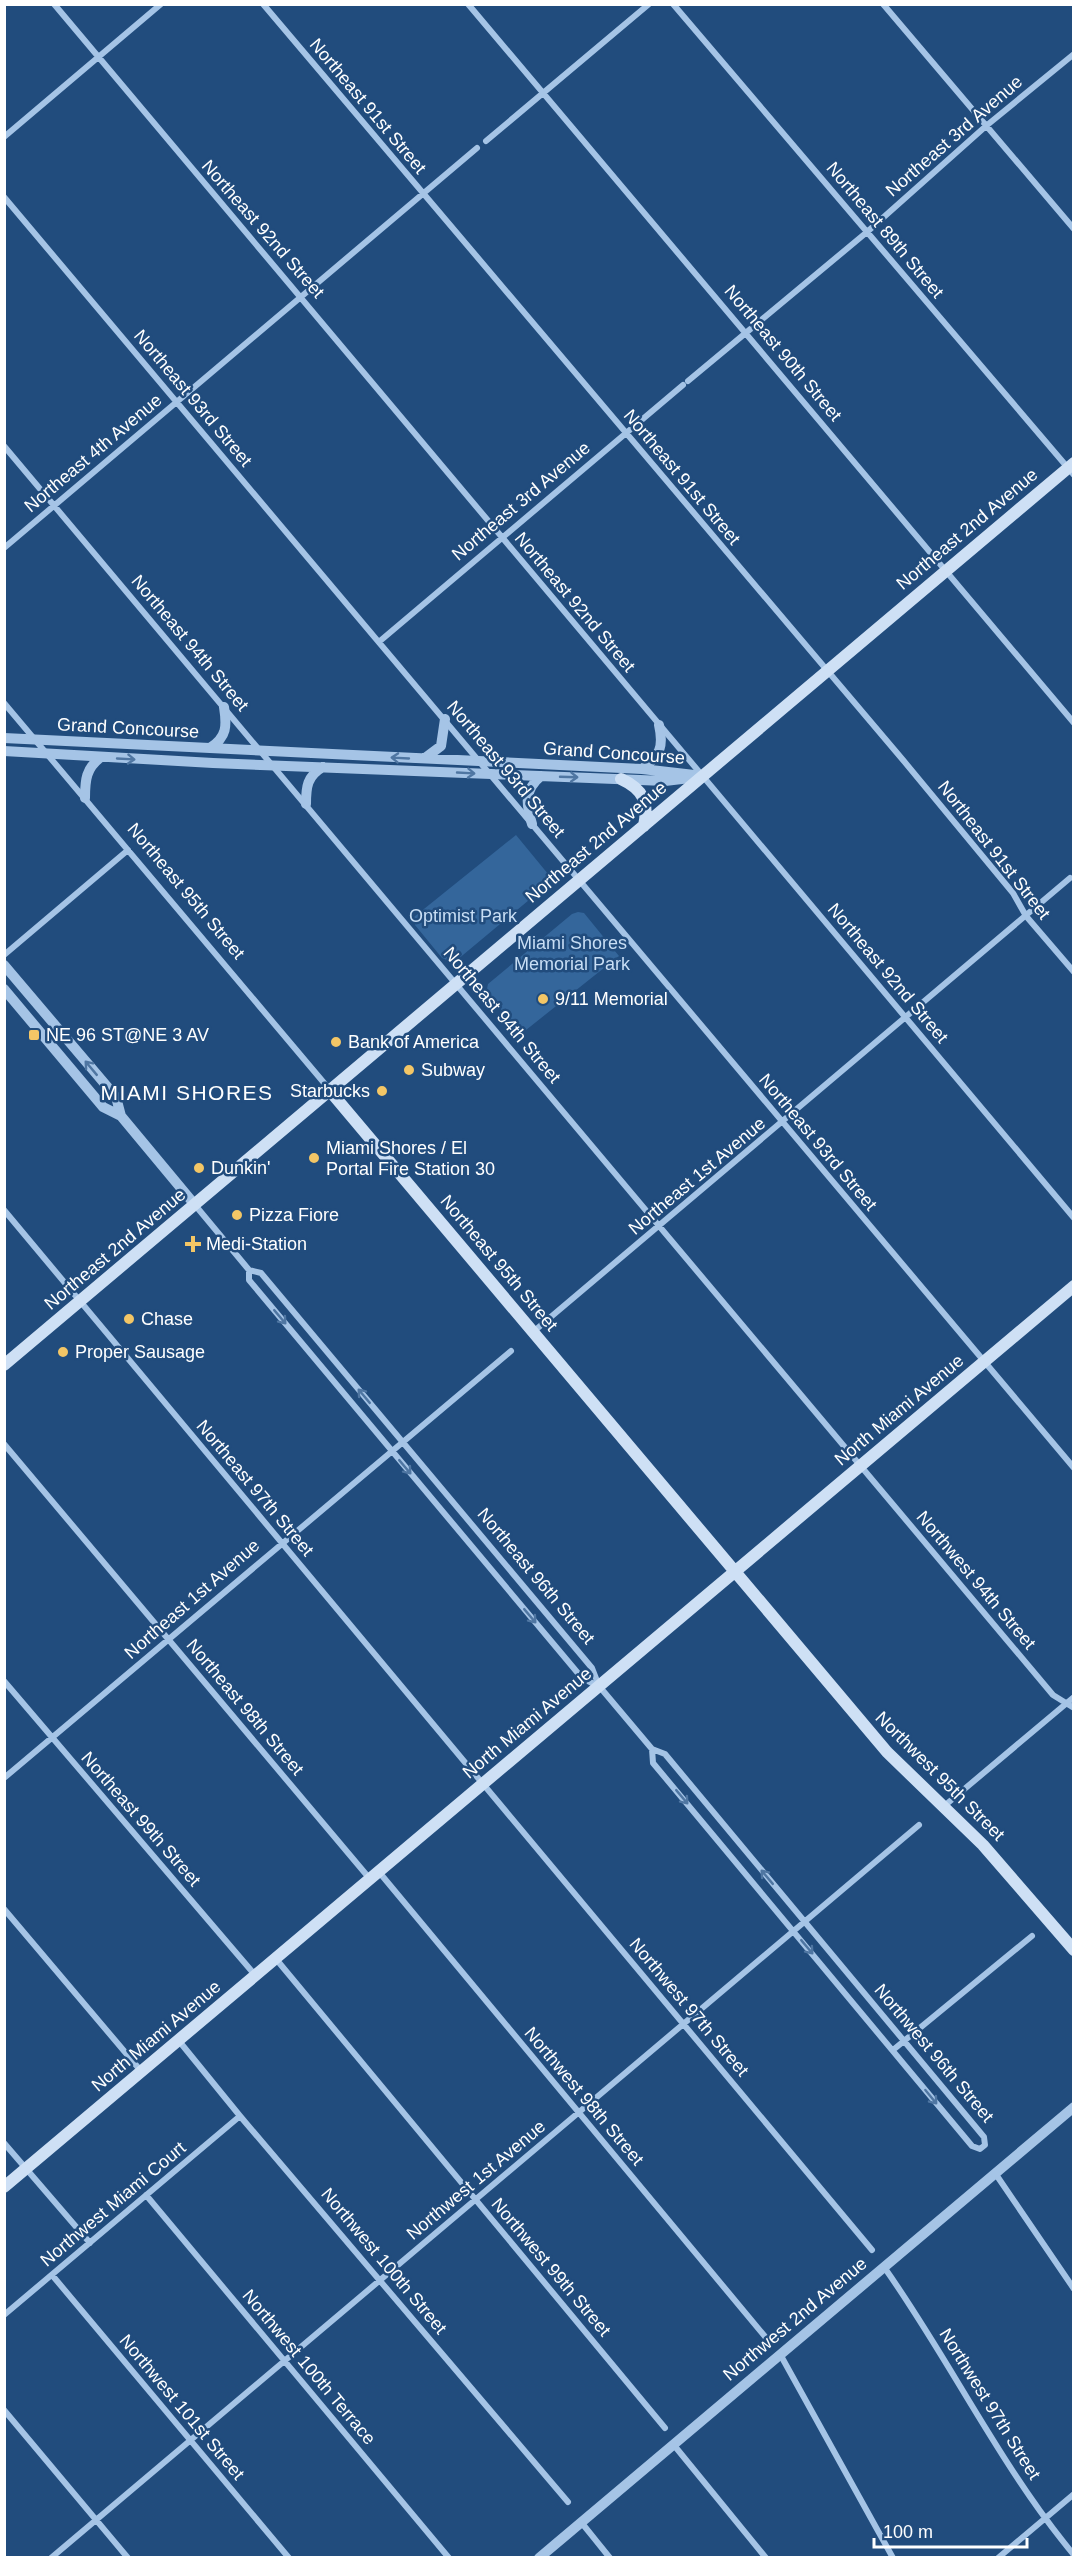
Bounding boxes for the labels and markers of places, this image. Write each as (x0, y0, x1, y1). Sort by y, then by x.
place label: 9/11 Memorial (555, 989, 668, 1009)
marker: 9/11 Memorial (536, 992, 550, 1006)
place label: NE 96 ST@NE 3 AV (46, 1025, 209, 1045)
marker: NE 96 ST@NE 3 AV (27, 1028, 41, 1042)
place label: Bank of America (348, 1032, 480, 1052)
marker: Bank of America (329, 1035, 343, 1049)
place label: Subway (421, 1060, 485, 1080)
marker: Subway (402, 1063, 416, 1077)
place label: Starbucks (290, 1081, 370, 1101)
marker: Starbucks (375, 1084, 389, 1098)
place label: Miami Shores / El Portal Fire Station 30 (326, 1138, 495, 1179)
marker: Miami Shores / El Portal Fire Station 30 (307, 1151, 321, 1165)
place label: Dunkin' (211, 1158, 270, 1178)
marker: Dunkin' (192, 1161, 206, 1175)
place label: Pizza Fiore (249, 1205, 339, 1225)
marker: Pizza Fiore (230, 1208, 244, 1222)
place label: Medi-Station (206, 1234, 307, 1254)
marker: Medi-Station (184, 1235, 202, 1253)
place label: Chase (141, 1309, 193, 1329)
marker: Chase (122, 1312, 136, 1326)
place label: Proper Sausage (75, 1342, 205, 1362)
marker: Proper Sausage (56, 1345, 70, 1359)

